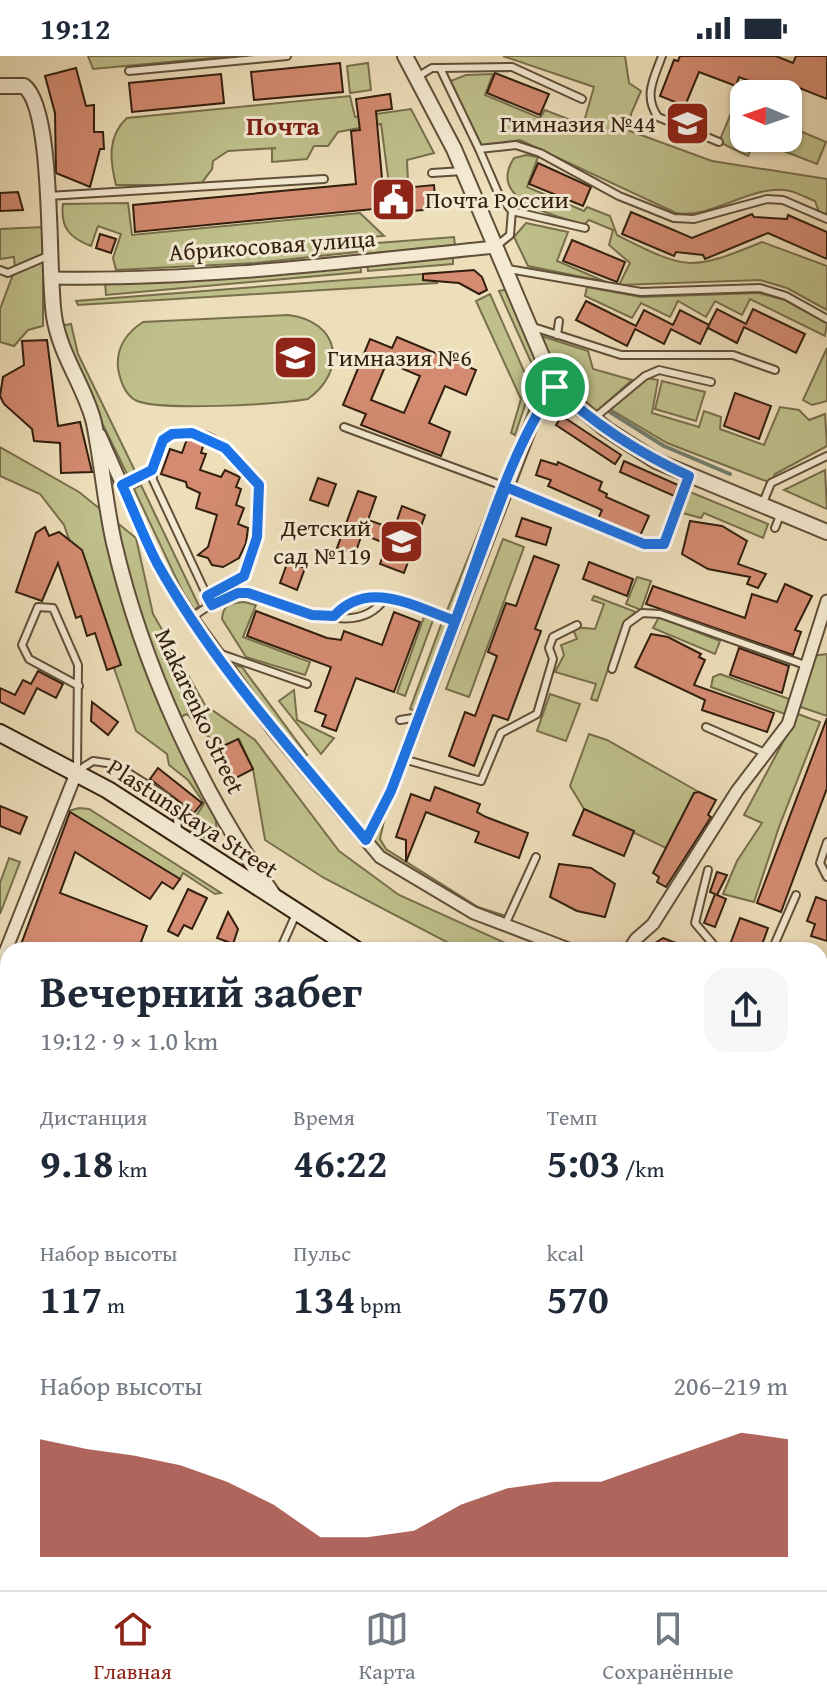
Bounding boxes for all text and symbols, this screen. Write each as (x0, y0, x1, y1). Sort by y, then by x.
text: 19:12 (40, 6, 111, 50)
north arrow (730, 80, 802, 152)
map controls (730, 80, 802, 152)
school or university icon: Гимназия №44 (663, 99, 711, 147)
district label: Почта (246, 106, 321, 145)
place label: Гимназия №44 (500, 106, 656, 141)
public building icon: Почта России (370, 175, 418, 223)
place label: Почта России (425, 182, 569, 217)
street label: Абрикосовая улица (167, 220, 377, 270)
school or university icon: Гимназия №6 (272, 333, 320, 381)
place label: Гимназия №6 (327, 340, 472, 375)
pin (521, 353, 589, 421)
icon: arrive (533, 365, 577, 409)
place label: Детский сад №119 (273, 510, 371, 573)
school or university icon: Детский сад №119 (378, 517, 426, 565)
street label: Makarenko Street (146, 623, 254, 800)
street label: Plastunskaya Street (101, 750, 286, 887)
text: Вечерний забег (40, 959, 362, 1023)
button: share (704, 968, 788, 1052)
text: 19:12 · 9 × 1.0 km (40, 1021, 218, 1060)
text: Дистанция (40, 1101, 148, 1133)
text: Время (293, 1101, 355, 1133)
text: Темп (547, 1101, 597, 1133)
text: 9.18 (40, 1133, 113, 1192)
text: 46:22 (293, 1133, 388, 1192)
text: 5:03 (547, 1133, 620, 1192)
text: km (113, 1153, 147, 1185)
text: /km (620, 1153, 665, 1185)
text: Набор высоты (40, 1237, 177, 1269)
text: Пульс (293, 1237, 351, 1269)
text: kcal (547, 1237, 584, 1269)
text: 117 (40, 1269, 102, 1328)
text: 134 (293, 1269, 356, 1328)
text: 570 (547, 1269, 609, 1328)
text: m (102, 1289, 125, 1321)
text: bpm (356, 1289, 402, 1321)
text: Набор высоты (40, 1366, 202, 1405)
text: 206–219 m (674, 1366, 788, 1405)
tab: Главная (93, 1607, 172, 1687)
tab: Карта (359, 1607, 416, 1687)
tab: Сохранённые (602, 1607, 734, 1687)

